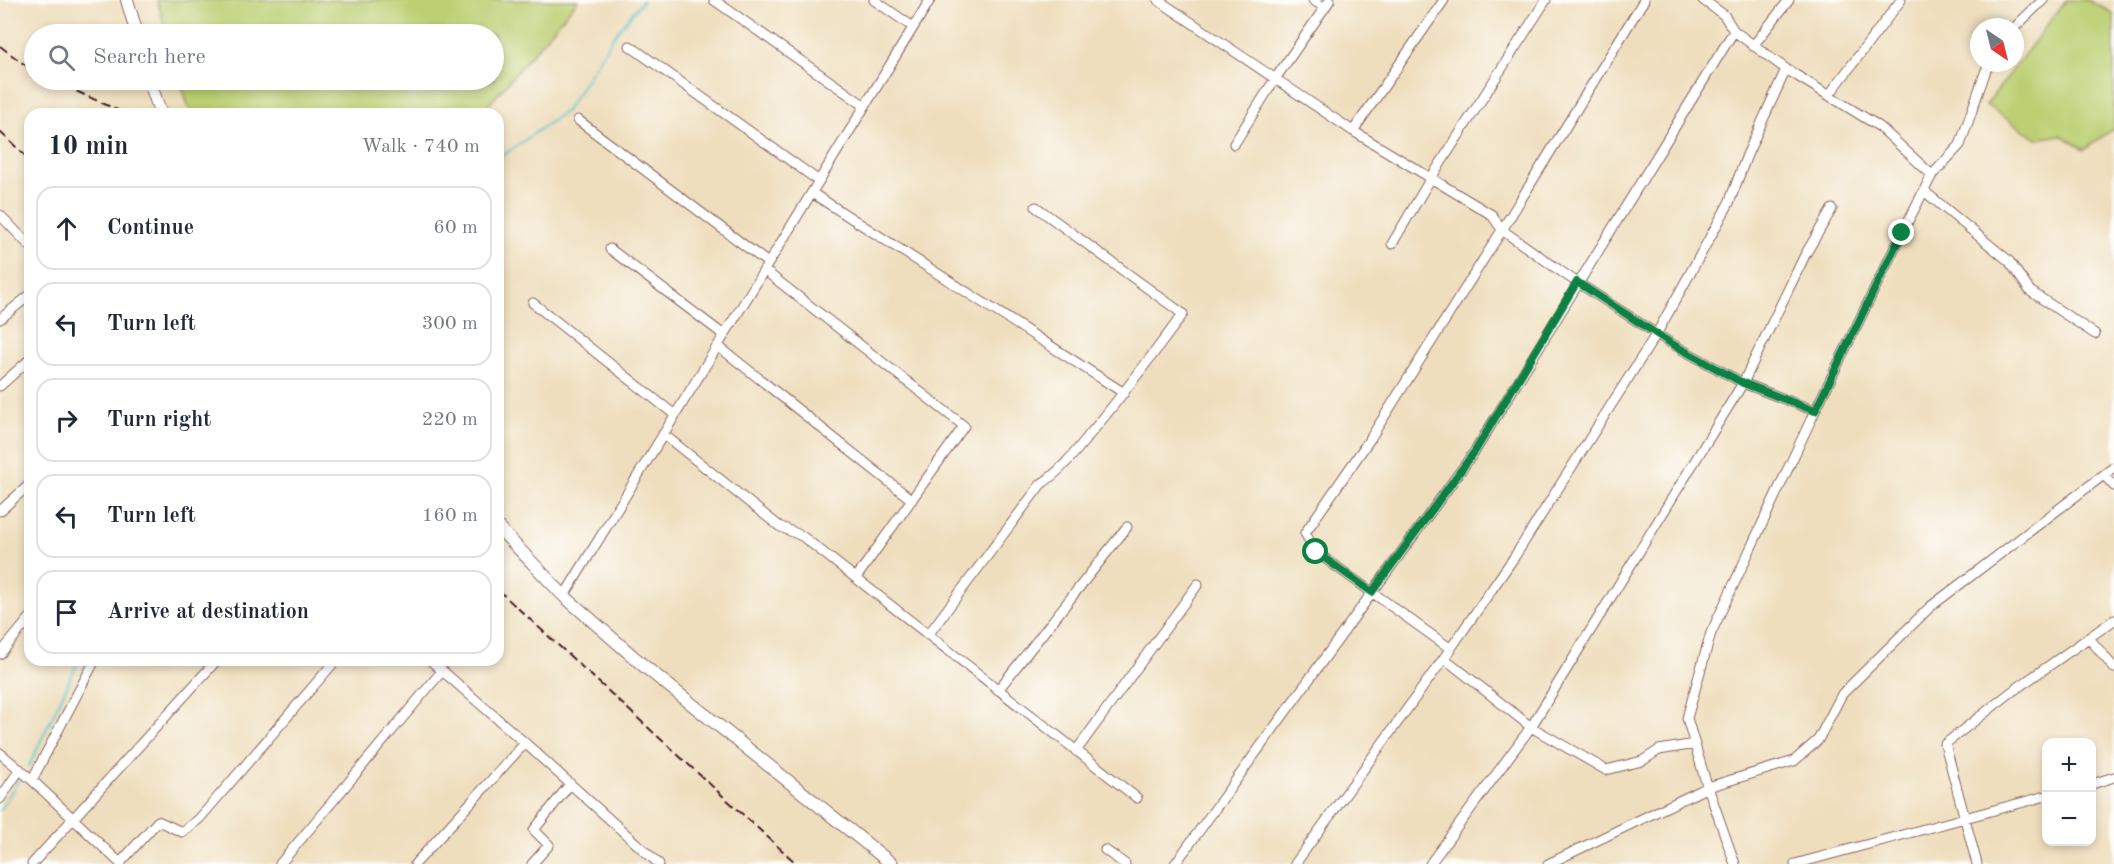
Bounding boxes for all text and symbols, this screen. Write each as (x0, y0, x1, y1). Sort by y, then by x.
north arrow (1970, 18, 2024, 72)
search box (24, 24, 504, 90)
icon: search (45, 41, 78, 74)
text: Search here (93, 46, 206, 68)
text: 10 min (48, 134, 128, 160)
text: Walk · 740 m (361, 137, 480, 157)
icon: ahead (50, 212, 83, 245)
text: Continue (107, 217, 194, 239)
text: 60 m (433, 218, 478, 238)
route end (1888, 219, 1914, 245)
icon: left (50, 308, 83, 341)
text: Turn left (107, 313, 196, 335)
text: 300 m (422, 314, 478, 334)
icon: right (50, 404, 83, 437)
text: Turn right (107, 409, 211, 431)
text: 220 m (422, 410, 478, 430)
icon: left (50, 500, 83, 533)
text: Turn left (107, 505, 196, 527)
text: 160 m (422, 506, 478, 526)
route start (1302, 538, 1328, 564)
icon: arrive (50, 596, 83, 629)
text: Arrive at destination (107, 601, 309, 623)
map controls (2042, 738, 2096, 846)
button: + (2042, 738, 2096, 792)
button: − (2042, 792, 2096, 846)

